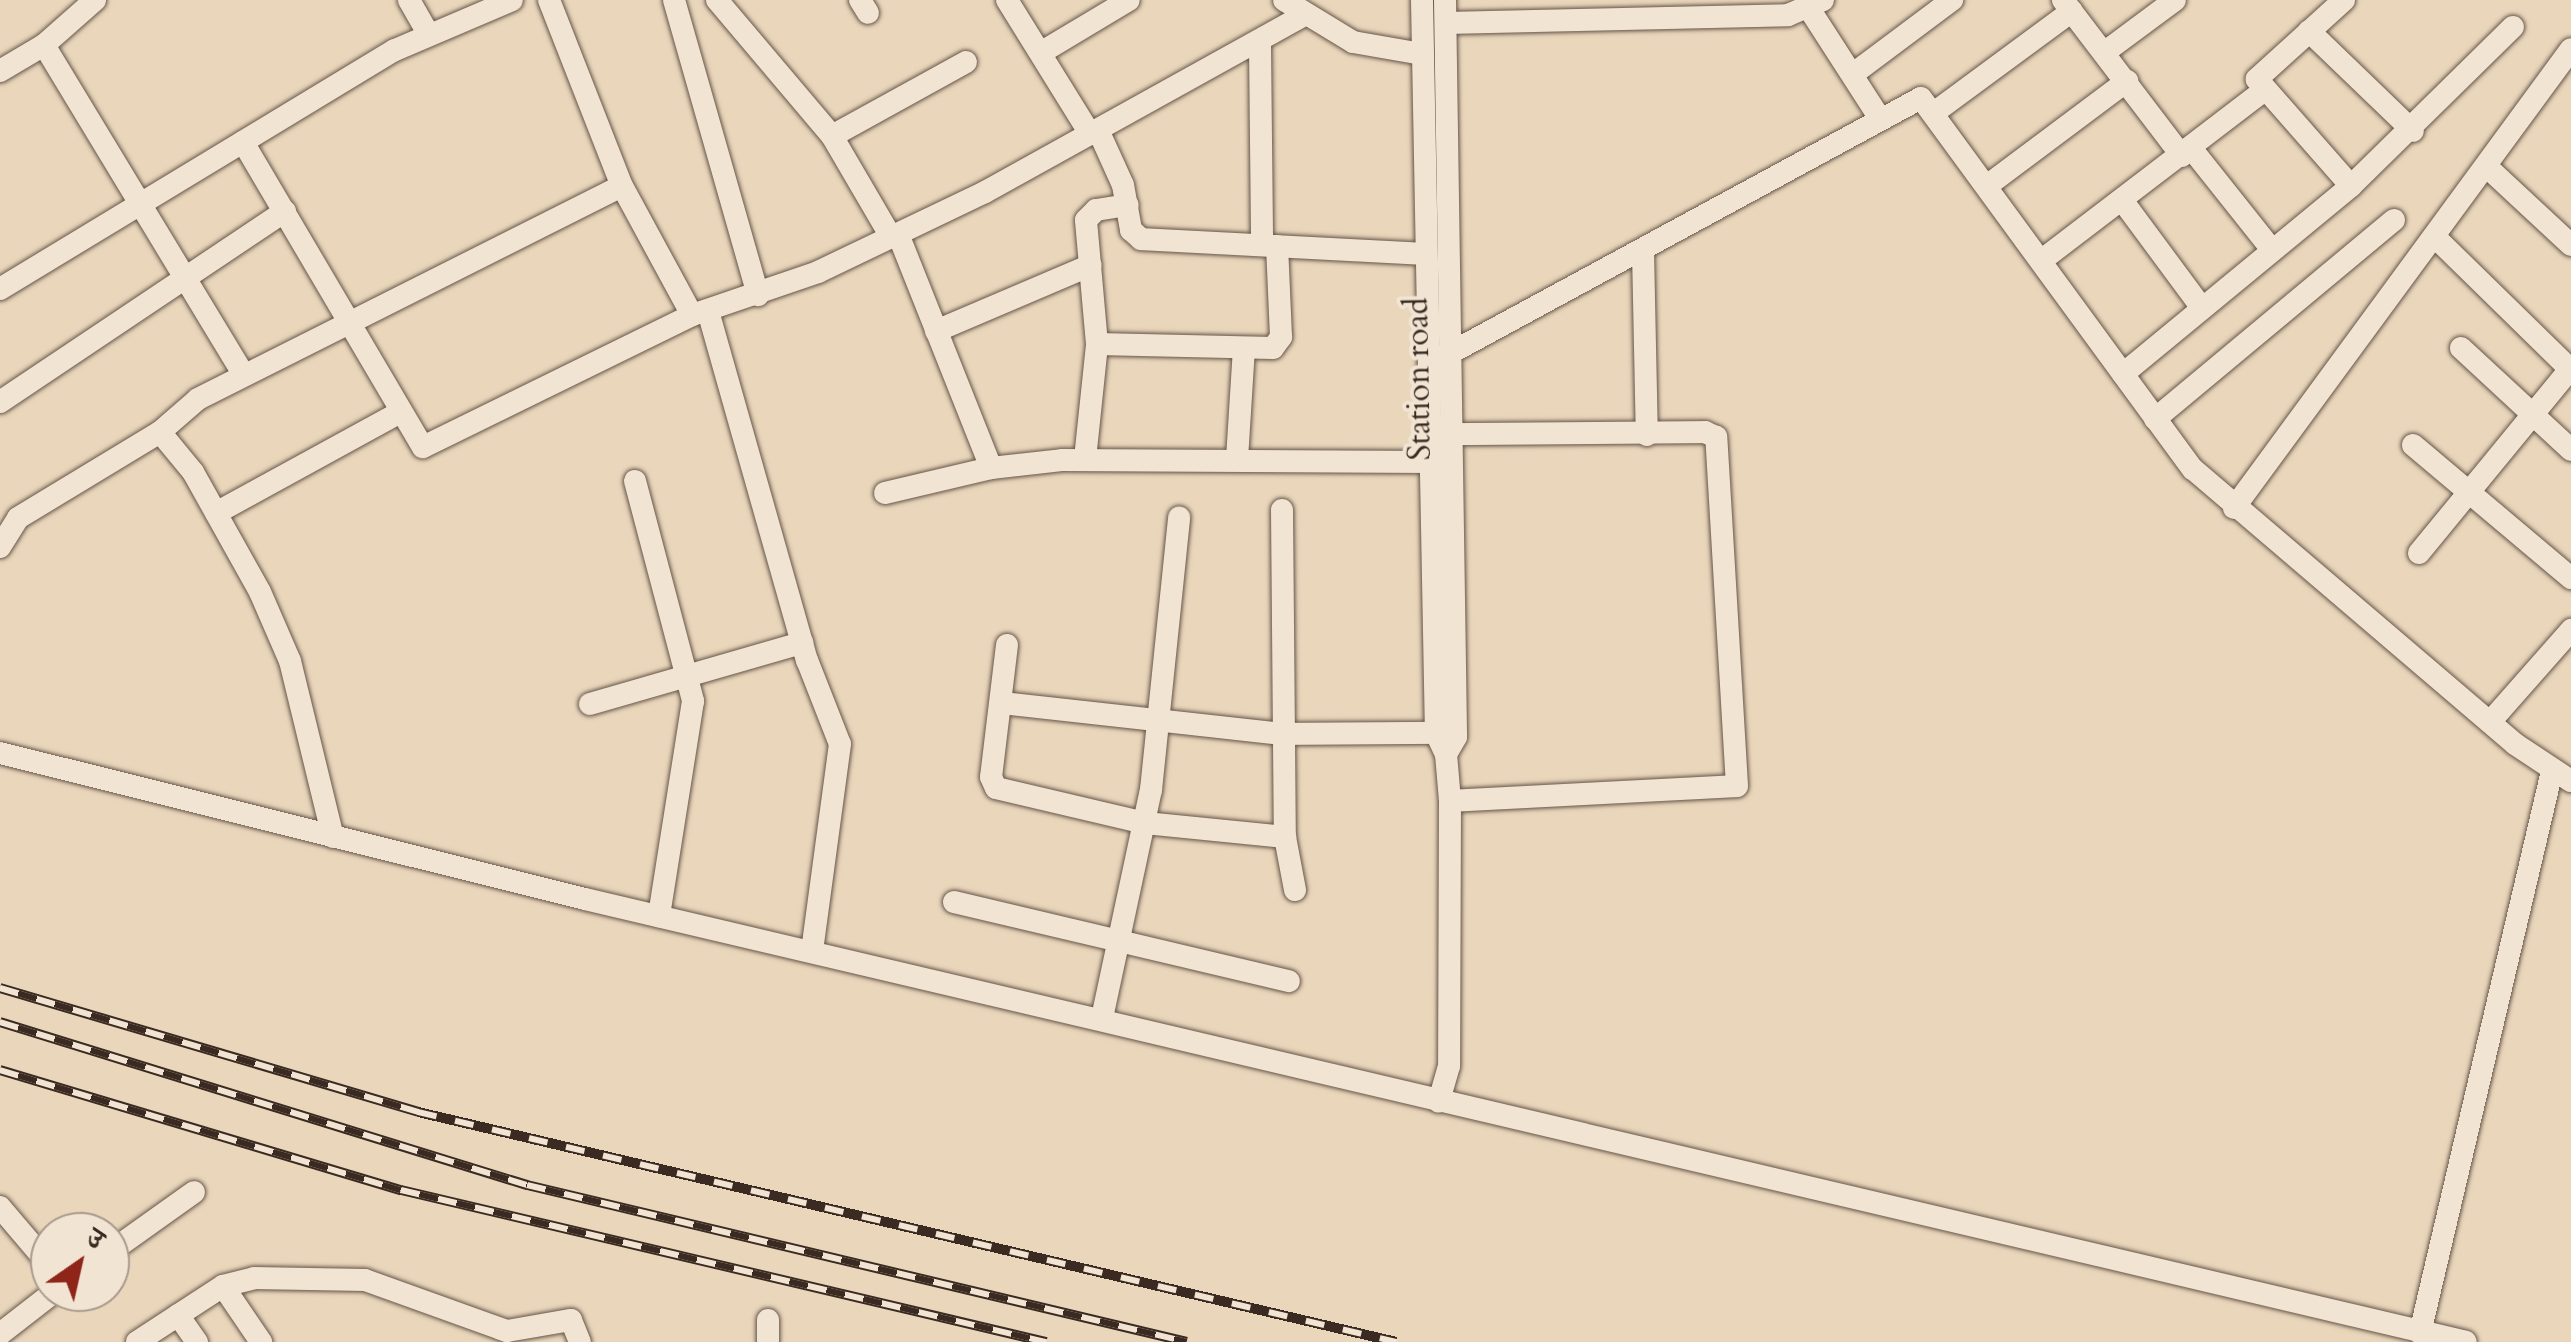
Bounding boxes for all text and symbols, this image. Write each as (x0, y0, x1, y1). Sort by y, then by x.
street label: Station road (1398, 297, 1440, 461)
north arrow (30, 1212, 130, 1312)
text: उ (79, 1219, 112, 1259)

